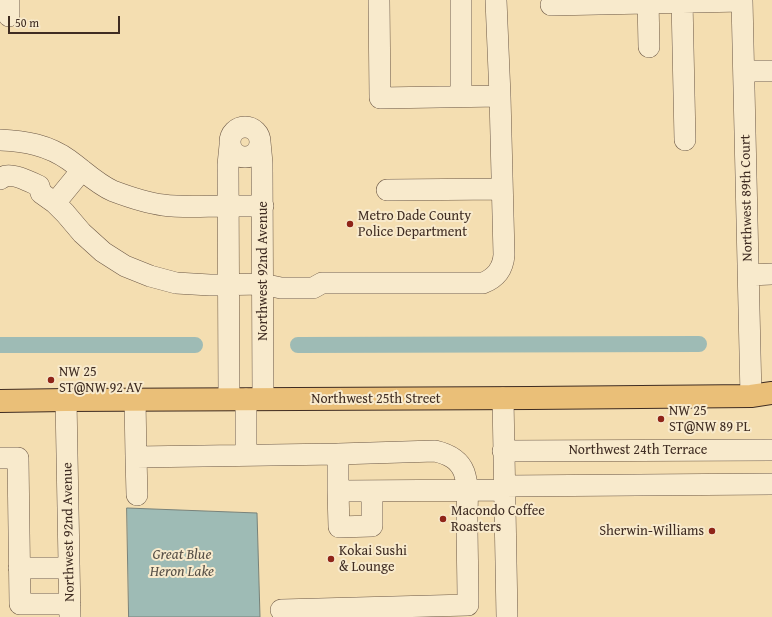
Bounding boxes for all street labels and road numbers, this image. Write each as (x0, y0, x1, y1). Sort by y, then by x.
street label: Northwest 89th Court (737, 134, 757, 262)
street label: Northwest 92nd Avenue (255, 201, 271, 341)
street label: Northwest 25th Street (311, 391, 441, 407)
street label: Northwest 24th Terrace (569, 442, 707, 458)
street label: Northwest 92nd Avenue (59, 462, 79, 602)

